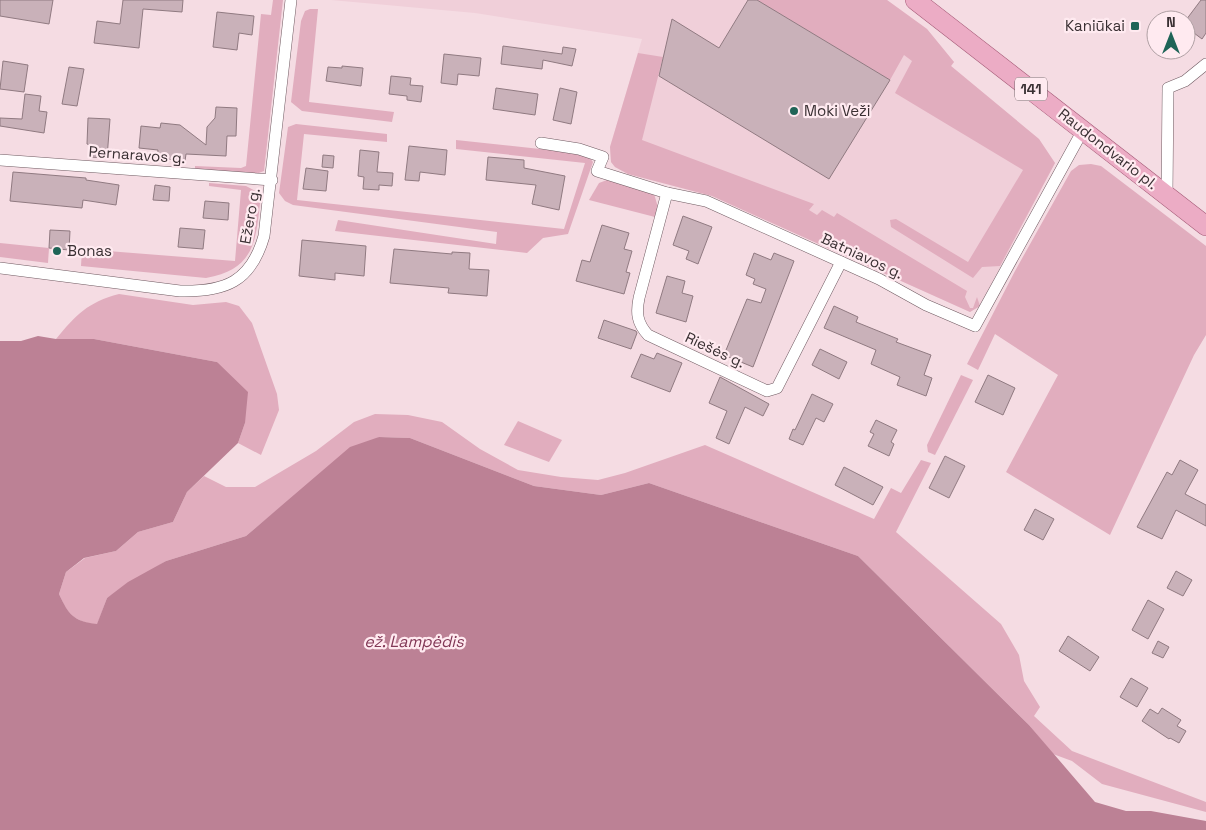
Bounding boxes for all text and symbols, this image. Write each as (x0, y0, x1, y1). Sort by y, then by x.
north arrow (1146, 10, 1196, 60)
text: N (1166, 13, 1176, 31)
place label: Kaniūkai (1065, 16, 1125, 35)
marker: Kaniūkai (1129, 20, 1141, 32)
road number: 141 (1015, 78, 1047, 100)
place label: Moki Veži (804, 101, 870, 120)
street label: Raudondvario pl. (1055, 104, 1162, 193)
marker: Moki Veži (788, 105, 800, 117)
street label: Pernaravos g. (88, 142, 186, 167)
street label: Ežero g. (235, 186, 264, 246)
street label: Batniavos g. (818, 228, 906, 283)
place label: Bonas (67, 241, 112, 260)
marker: Bonas (51, 245, 63, 257)
street label: Riešės g. (682, 327, 748, 372)
water label: ež. Lampėdis (364, 631, 464, 652)

